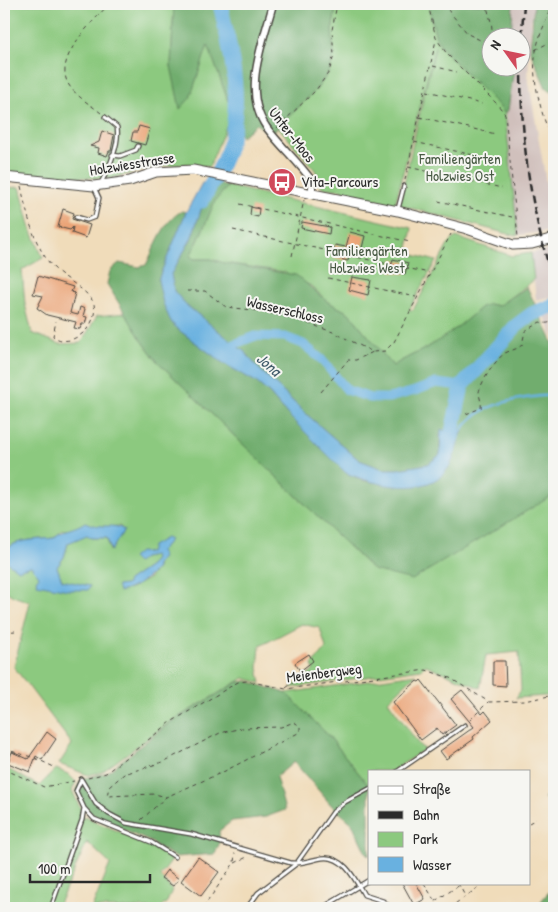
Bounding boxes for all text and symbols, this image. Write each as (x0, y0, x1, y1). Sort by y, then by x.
north arrow (480, 28, 530, 78)
text: N (485, 36, 505, 53)
street label: Unter-Moos (264, 103, 321, 167)
street label: Holzwiesstrasse (88, 146, 176, 181)
park label: Familiengärten Holzwies Ost (418, 148, 501, 186)
bus stop icon: Vita-Parcours (267, 167, 297, 197)
place label: Vita-Parcours (301, 171, 378, 192)
park label: Familiengärten Holzwies West (325, 240, 408, 278)
street label: Wasserschloss (245, 291, 326, 329)
water label: Jona (252, 347, 287, 382)
street label: Meienbergweg (285, 657, 363, 688)
legend (368, 770, 530, 884)
text: Straße (413, 778, 451, 799)
text: Bahn (413, 804, 440, 825)
text: Park (413, 828, 438, 849)
scale bar (30, 852, 150, 884)
text: Wasser (413, 854, 452, 875)
text: 100 m (38, 858, 71, 879)

